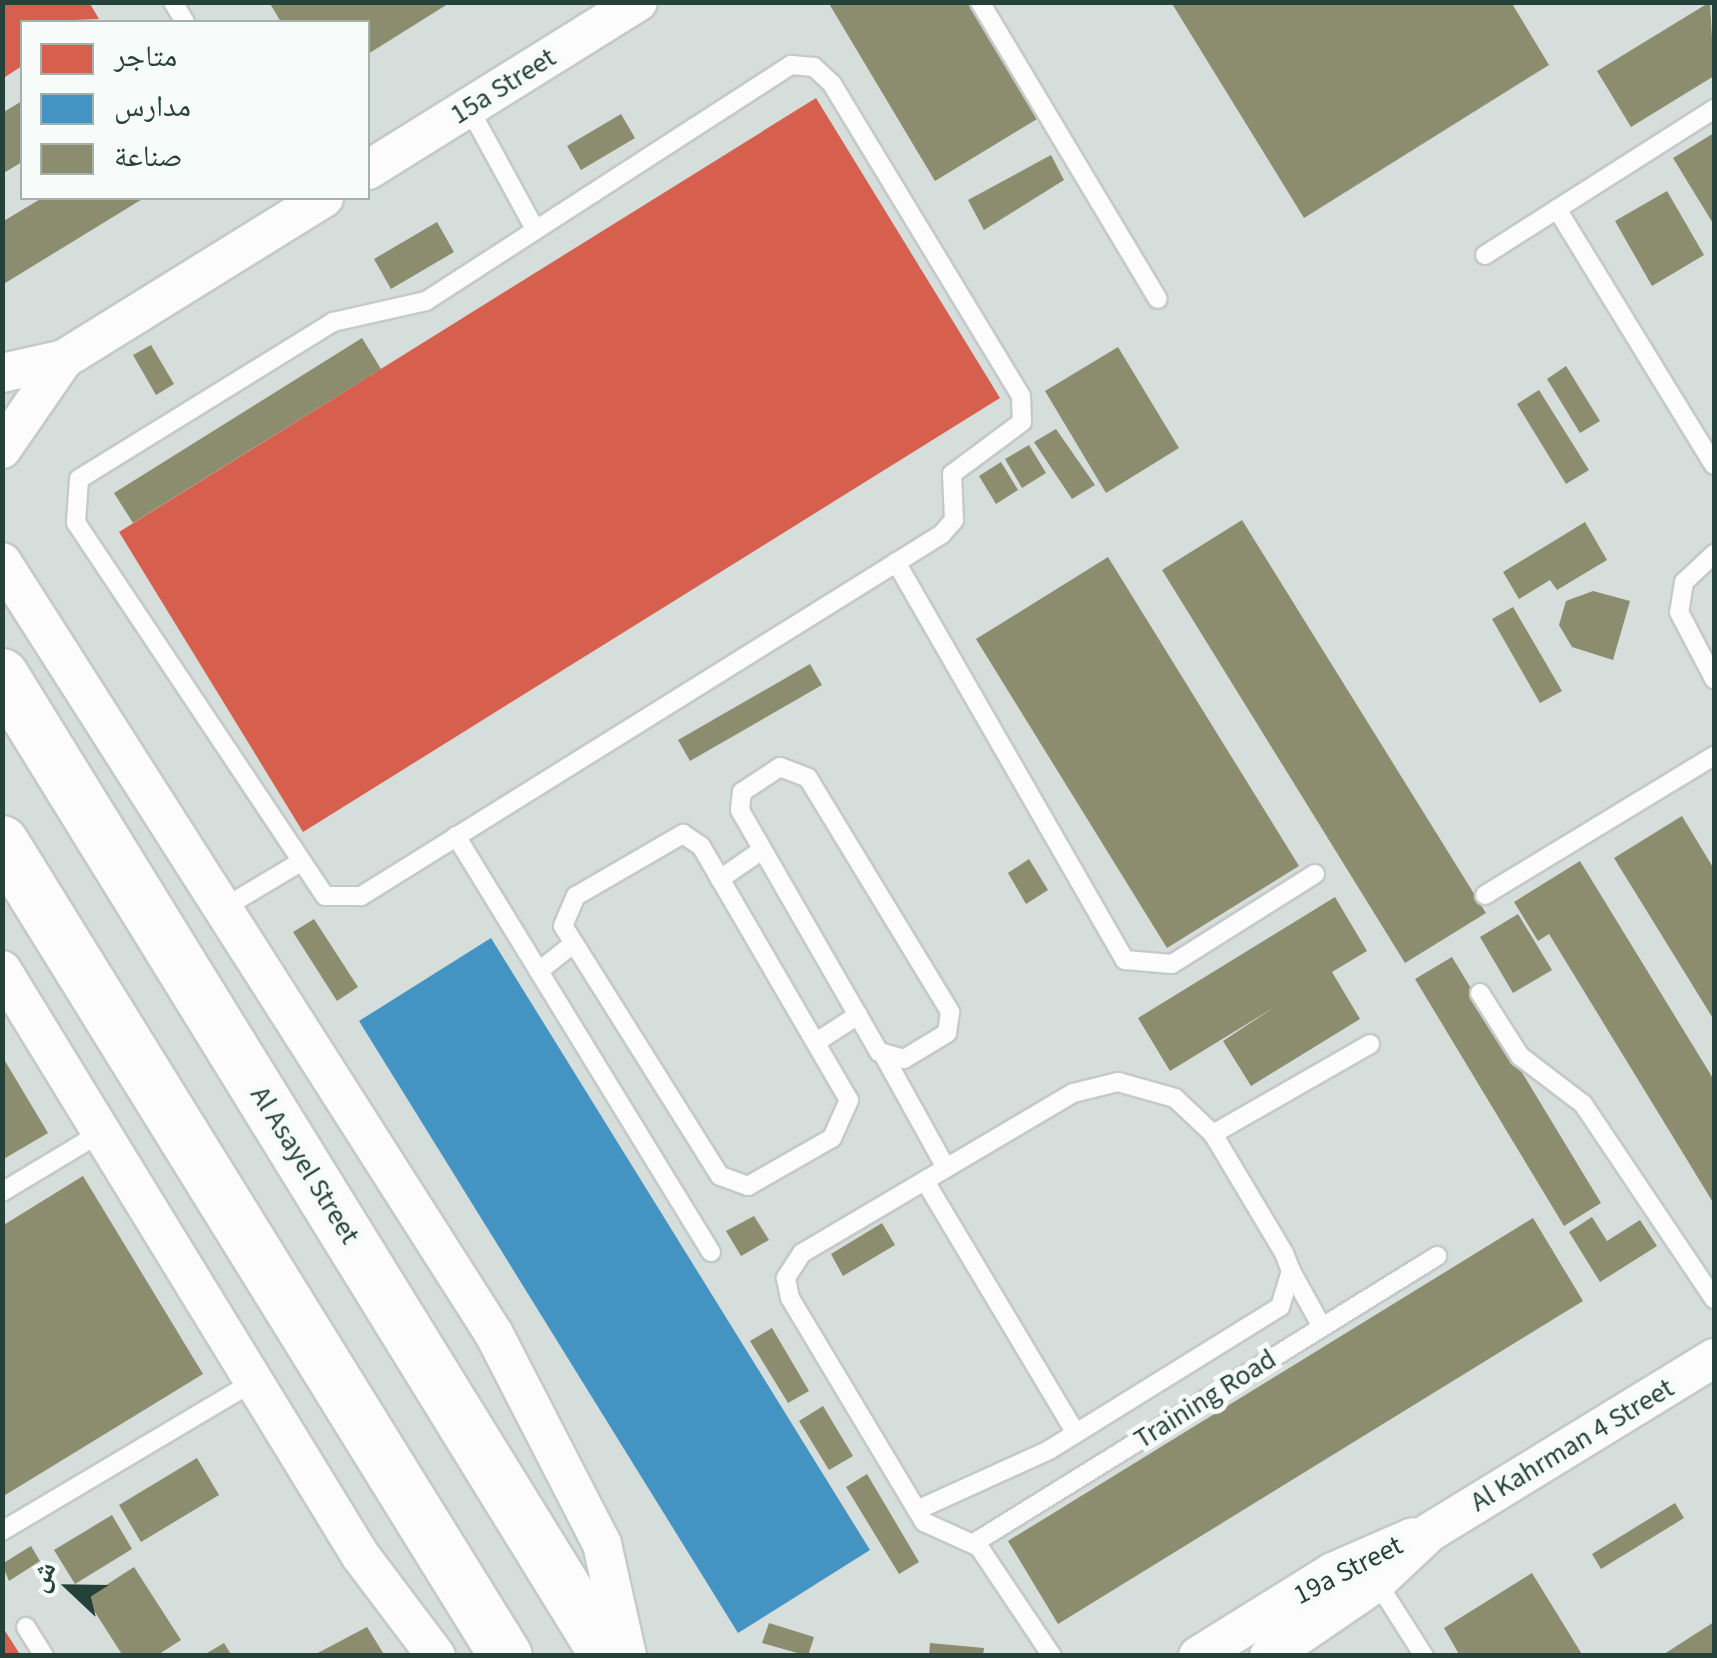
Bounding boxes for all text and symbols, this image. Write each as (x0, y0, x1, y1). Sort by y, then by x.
legend (20, 20, 370, 200)
text: متاجر (114, 35, 177, 78)
street label: 15a Street (444, 41, 562, 131)
text: مدارس (114, 85, 191, 128)
text: صناعة (114, 135, 183, 178)
street label: Al Asayel Street (243, 1080, 367, 1250)
street label: Training Road (1128, 1342, 1282, 1456)
street label: Al Kahrman 4 Street (1464, 1371, 1680, 1519)
street label: 19a Street (1288, 1528, 1408, 1612)
north arrow (20, 1538, 120, 1638)
text: ش (18, 1555, 66, 1598)

